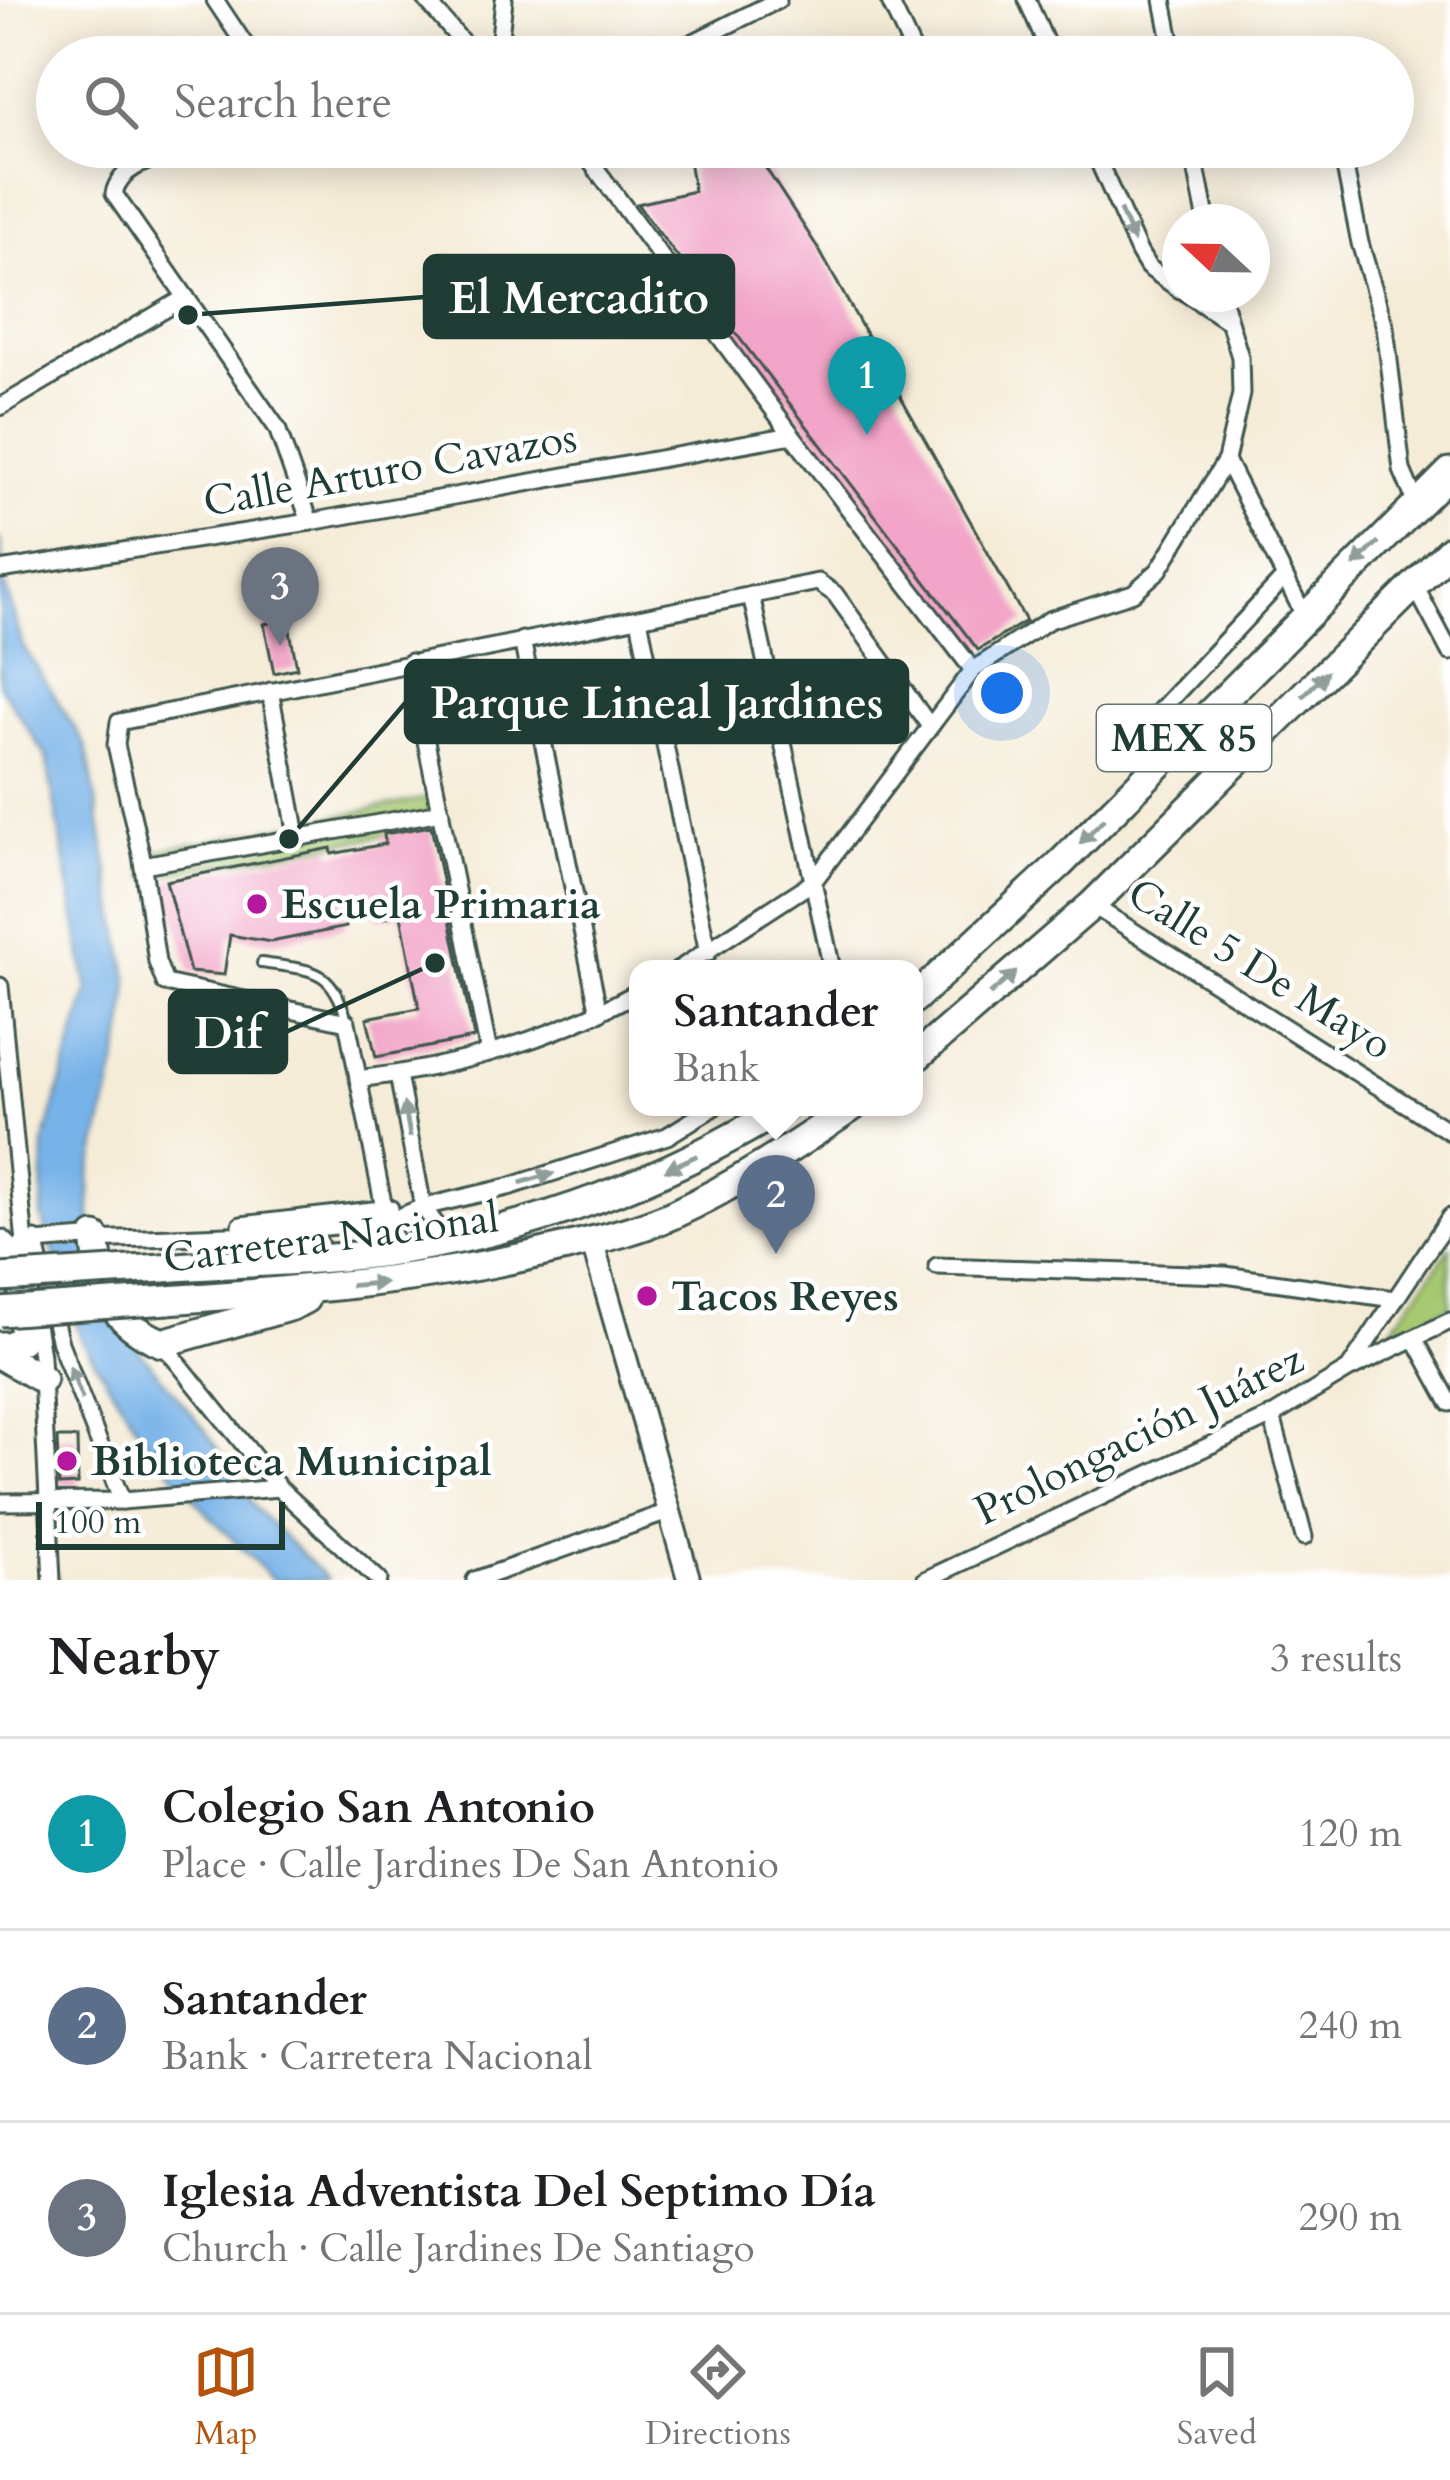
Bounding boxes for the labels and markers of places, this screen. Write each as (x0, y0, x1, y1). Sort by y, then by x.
callout: El Mercadito (425, 256, 733, 337)
pin: 1 (828, 336, 906, 435)
pin: 3 (241, 547, 319, 646)
callout: Parque Lineal Jardines (406, 661, 907, 742)
place label: Escuela Primaria (281, 876, 601, 933)
marker: Escuela Primaria (244, 891, 270, 917)
callout: Dif (170, 991, 286, 1072)
pin: 2 (737, 1155, 815, 1254)
place label: Tacos Reyes (671, 1268, 899, 1325)
marker: Tacos Reyes (634, 1283, 660, 1309)
place label: Biblioteca Municipal (91, 1433, 492, 1490)
marker: Biblioteca Municipal (54, 1448, 80, 1474)

